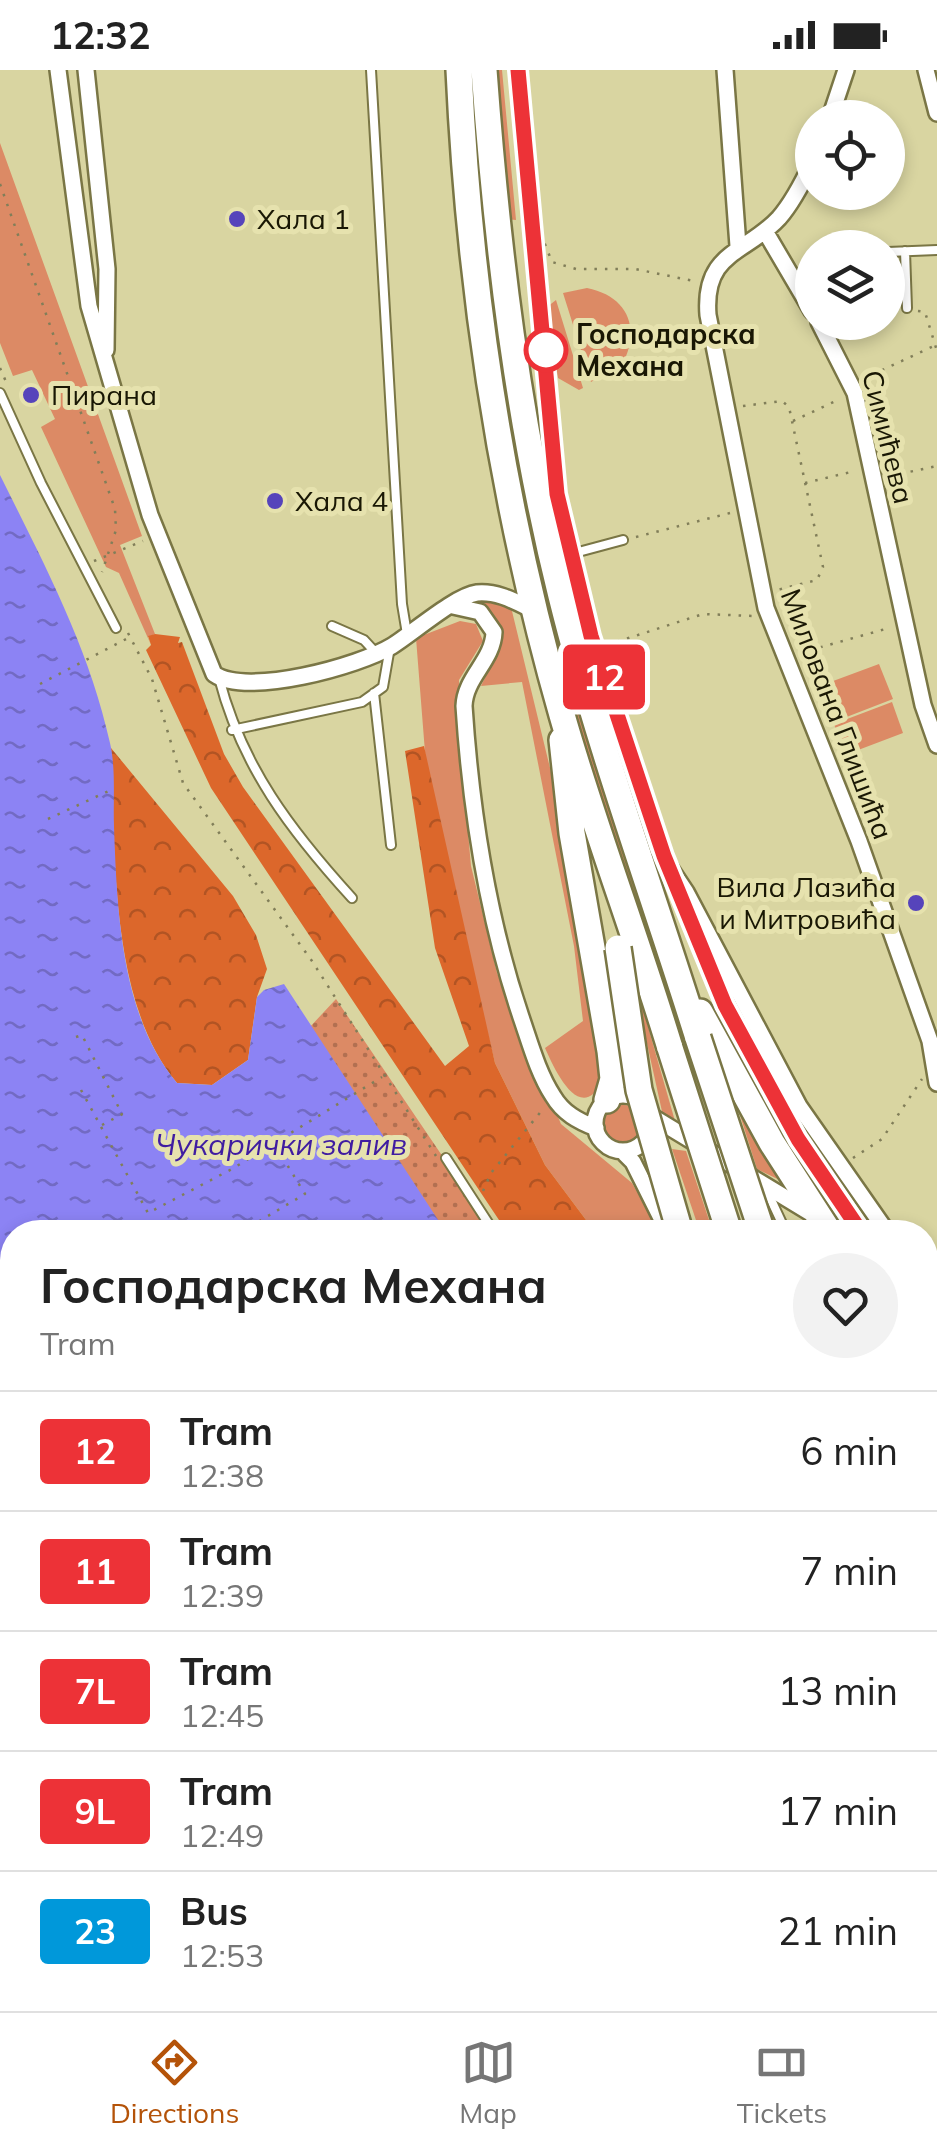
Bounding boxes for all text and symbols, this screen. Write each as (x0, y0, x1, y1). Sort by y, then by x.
text: 12:32 (50, 11, 151, 59)
map controls (795, 100, 905, 340)
button: locate (795, 100, 905, 210)
place label: Хала 1 (257, 201, 350, 236)
marker: Хала 1 (226, 208, 248, 230)
button: layers (795, 230, 905, 340)
place label: Господарска Механа (576, 316, 756, 383)
marker: Господарска Механа (525, 329, 567, 371)
street label: Симићева (855, 367, 922, 507)
place label: Пирана (51, 377, 157, 412)
marker: Пирана (20, 384, 42, 406)
place label: Хала 4 (295, 483, 388, 518)
marker: Хала 4 (264, 490, 286, 512)
street label: Милована Глишића (774, 584, 901, 844)
line badge: 12 (559, 644, 649, 710)
text: 12 (583, 655, 625, 699)
place label: Вила Лазића и Митровића (716, 869, 896, 936)
marker: Вила Лазића и Митровића (905, 892, 927, 914)
water label: Чукарички залив (155, 1125, 407, 1163)
button: heart (793, 1253, 898, 1358)
text: Господарска Механа (40, 1255, 547, 1315)
text: Tram (40, 1323, 116, 1363)
text: Tram (180, 1407, 273, 1455)
text: 6 min (801, 1427, 898, 1475)
text: 12 (74, 1429, 116, 1473)
text: 12:38 (180, 1455, 264, 1495)
text: Tram (180, 1527, 273, 1575)
text: 7 min (801, 1547, 898, 1595)
text: 11 (74, 1549, 116, 1593)
text: 12:39 (180, 1575, 264, 1615)
text: Tram (180, 1647, 273, 1695)
text: 13 min (778, 1667, 898, 1715)
text: 7L (75, 1669, 115, 1713)
text: 12:45 (180, 1695, 264, 1735)
text: Tram (180, 1767, 273, 1815)
text: 17 min (778, 1787, 898, 1835)
text: 9L (75, 1789, 115, 1833)
text: 12:49 (180, 1815, 264, 1855)
text: Bus (180, 1887, 248, 1935)
text: 21 min (778, 1907, 898, 1955)
text: 23 (74, 1909, 116, 1953)
text: 12:53 (180, 1935, 264, 1975)
tab: Directions (110, 2035, 239, 2130)
tab: Map (459, 2035, 517, 2130)
tab: Tickets (737, 2035, 827, 2130)

